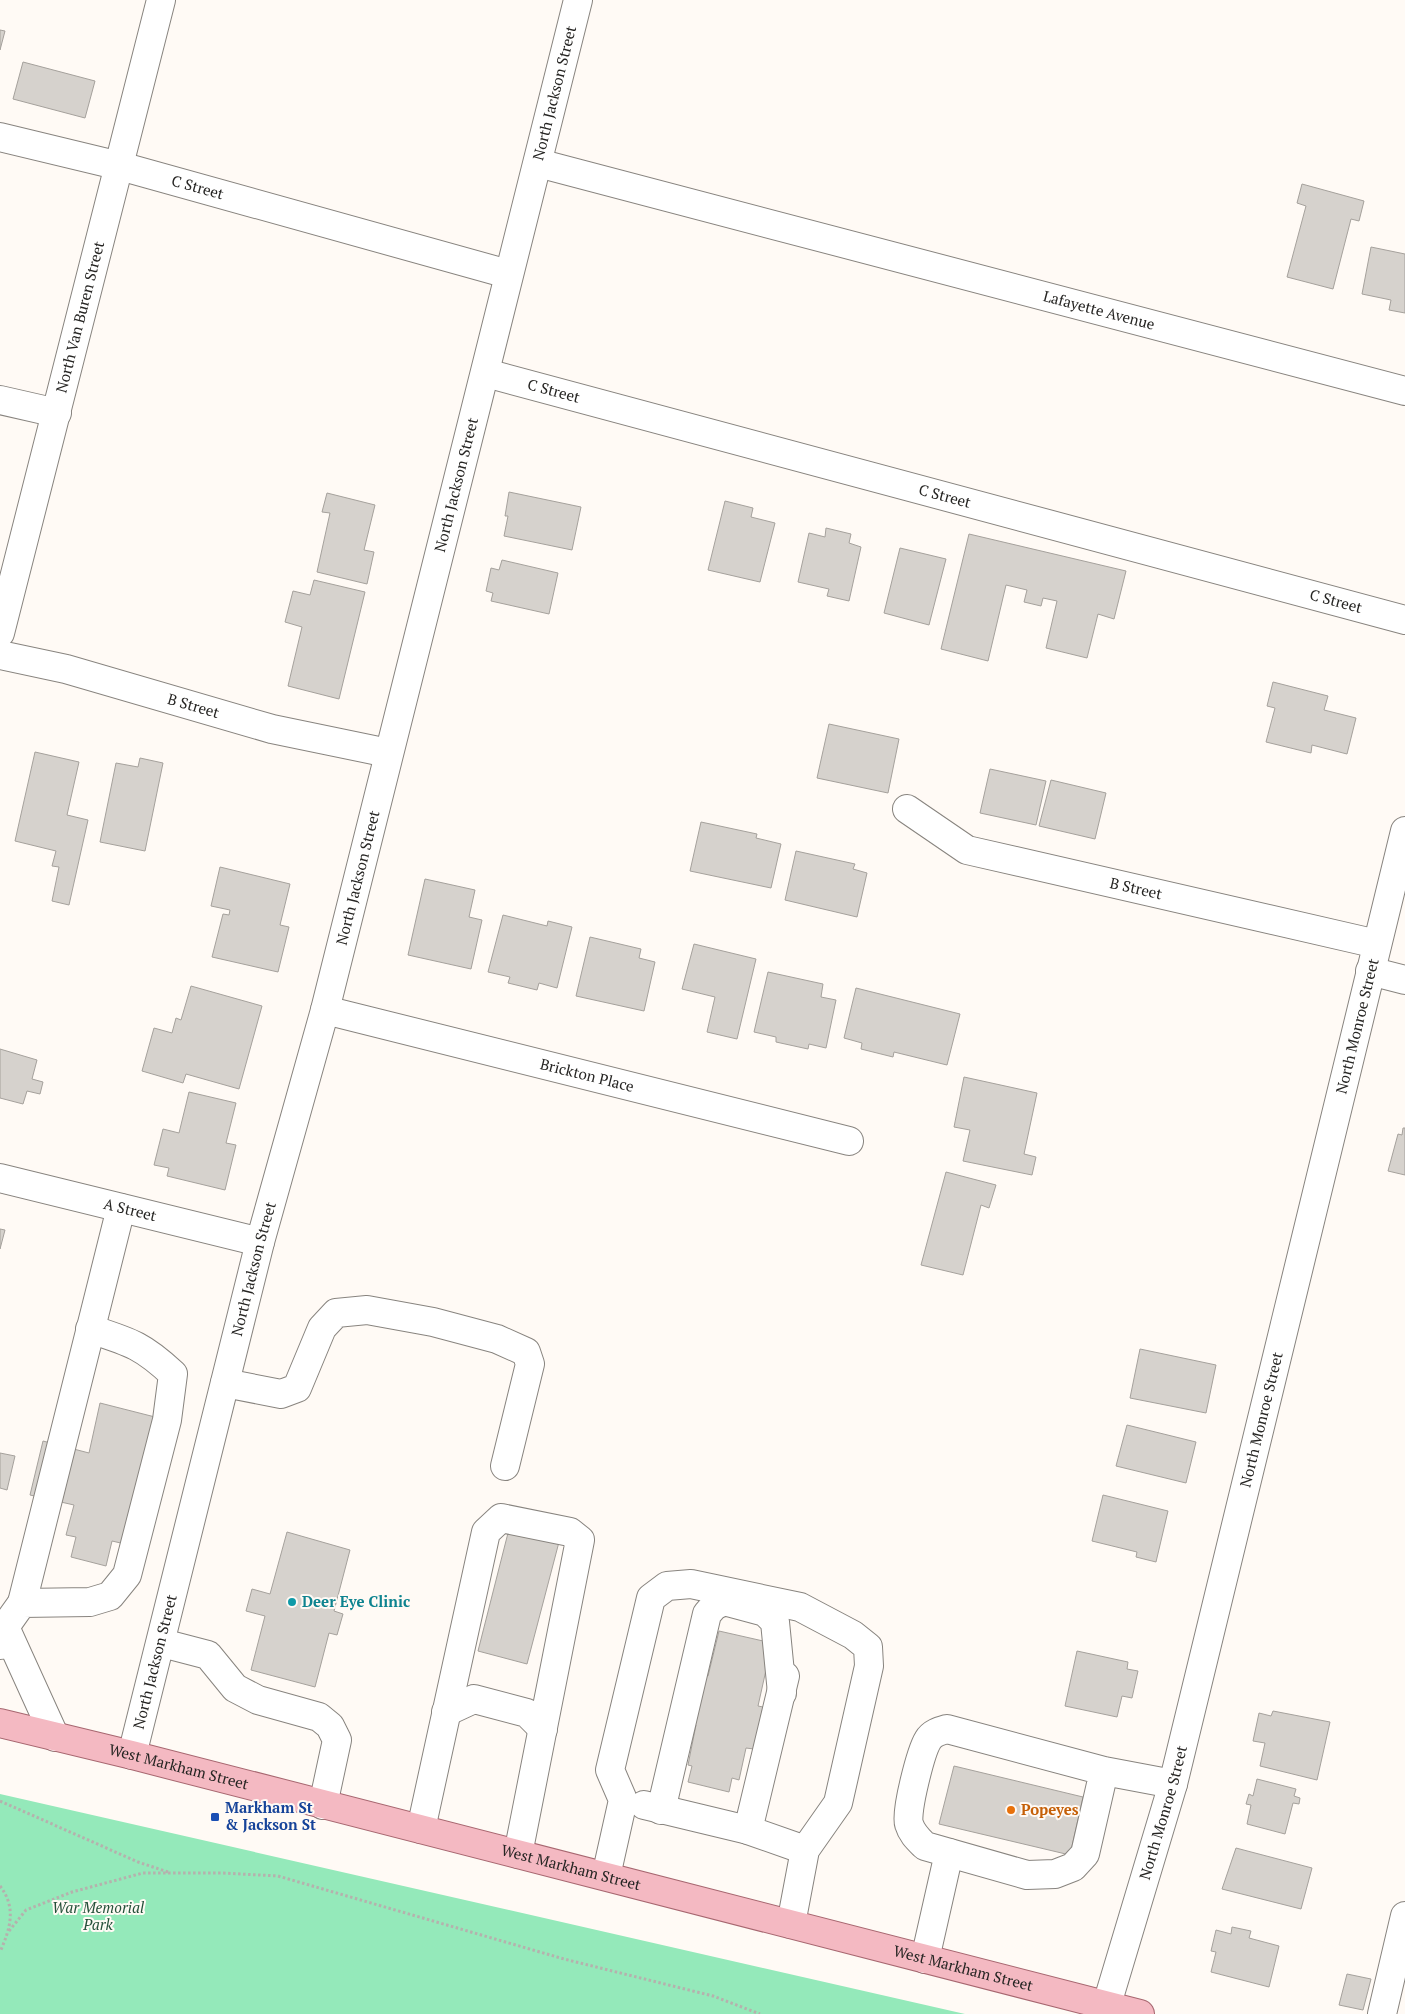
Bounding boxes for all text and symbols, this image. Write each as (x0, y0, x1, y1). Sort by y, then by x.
street label: North Jackson Street (527, 23, 580, 162)
street label: C Street (169, 170, 227, 204)
street label: North Van Buren Street (51, 239, 108, 395)
street label: Lafayette Avenue (1041, 285, 1157, 334)
street label: C Street (525, 374, 583, 407)
street label: North Jackson Street (429, 415, 482, 554)
street label: C Street (917, 479, 974, 512)
street label: C Street (1308, 584, 1365, 617)
street label: B Street (165, 688, 222, 722)
street label: North Jackson Street (331, 808, 384, 947)
street label: B Street (1108, 872, 1165, 904)
street label: North Monroe Street (1330, 956, 1383, 1096)
street label: Brickton Place (538, 1053, 636, 1096)
street label: A Street (102, 1193, 159, 1225)
street label: North Jackson Street (226, 1199, 280, 1338)
street label: North Monroe Street (1235, 1349, 1287, 1489)
place label: Deer Eye Clinic (302, 1591, 410, 1611)
street label: North Jackson Street (128, 1592, 181, 1731)
marker: Deer Eye Clinic (286, 1596, 298, 1608)
street label: West Markham Street (107, 1739, 251, 1794)
street label: North Monroe Street (1134, 1743, 1191, 1882)
place label: Markham St & Jackson St (225, 1797, 316, 1834)
place label: Popeyes (1021, 1799, 1079, 1819)
marker: Popeyes (1005, 1804, 1017, 1816)
marker: Markham St & Jackson St (209, 1811, 221, 1823)
street label: West Markham Street (499, 1839, 644, 1894)
park label: War Memorial Park (52, 1897, 145, 1934)
street label: West Markham Street (891, 1940, 1036, 1995)

